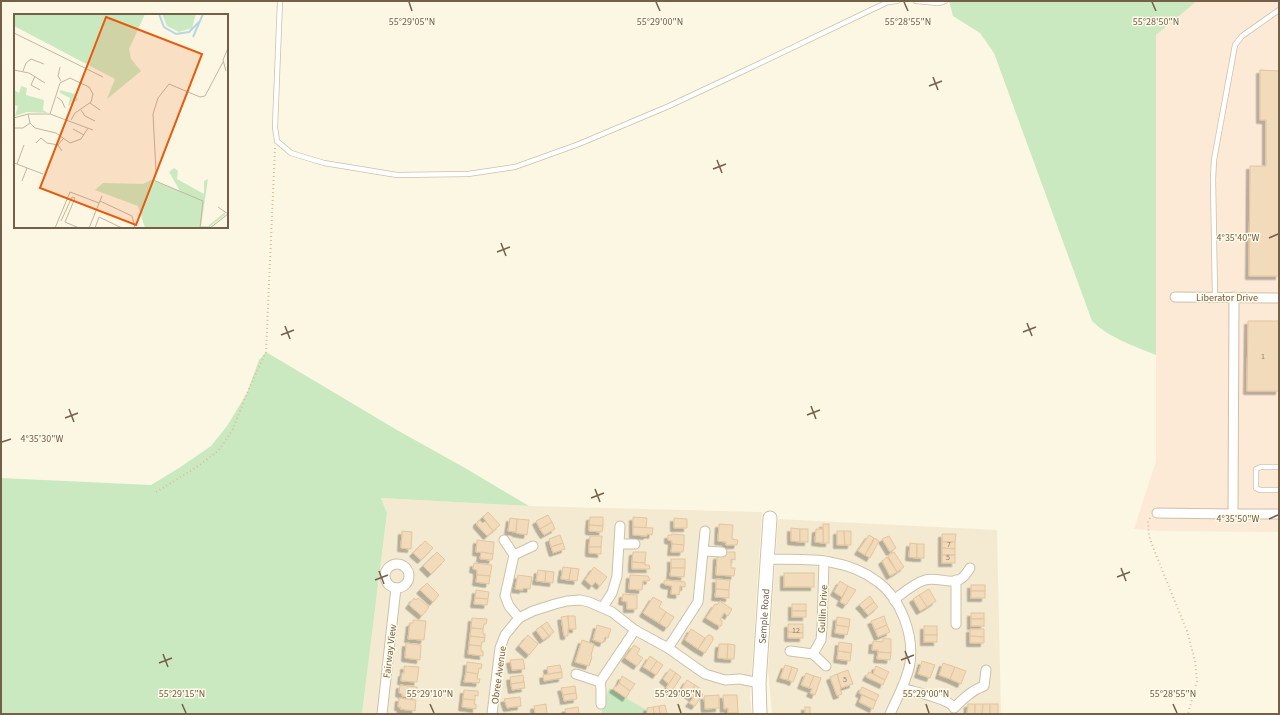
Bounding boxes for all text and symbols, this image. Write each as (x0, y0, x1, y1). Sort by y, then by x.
inset map (14, 14, 228, 228)
text: 55°29'05"N (389, 15, 435, 29)
text: 55°29'00"N (637, 15, 683, 29)
text: 55°28'55"N (885, 15, 931, 29)
text: 55°28'50"N (1133, 15, 1179, 29)
text: 4°35'40"W (1217, 231, 1260, 245)
street label: Liberator Drive (1196, 291, 1258, 305)
house number: 1 (1261, 351, 1265, 362)
text: 4°35'30"W (21, 432, 64, 446)
text: 4°35'50"W (1217, 512, 1260, 526)
house number: 7 (947, 539, 951, 550)
house number: 5 (946, 552, 950, 563)
street label: Gullin Drive (815, 585, 831, 634)
street label: Semple Road (756, 588, 773, 644)
street label: Fairway View (380, 623, 400, 679)
house number: 12 (792, 625, 800, 636)
street label: Obree Avenue (488, 645, 510, 705)
house number: 5 (843, 674, 847, 685)
text: 55°29'15"N (159, 687, 205, 701)
text: 55°29'10"N (407, 687, 453, 701)
text: 55°29'05"N (655, 687, 701, 701)
text: 55°29'00"N (903, 687, 949, 701)
text: 55°28'55"N (1150, 687, 1196, 701)

